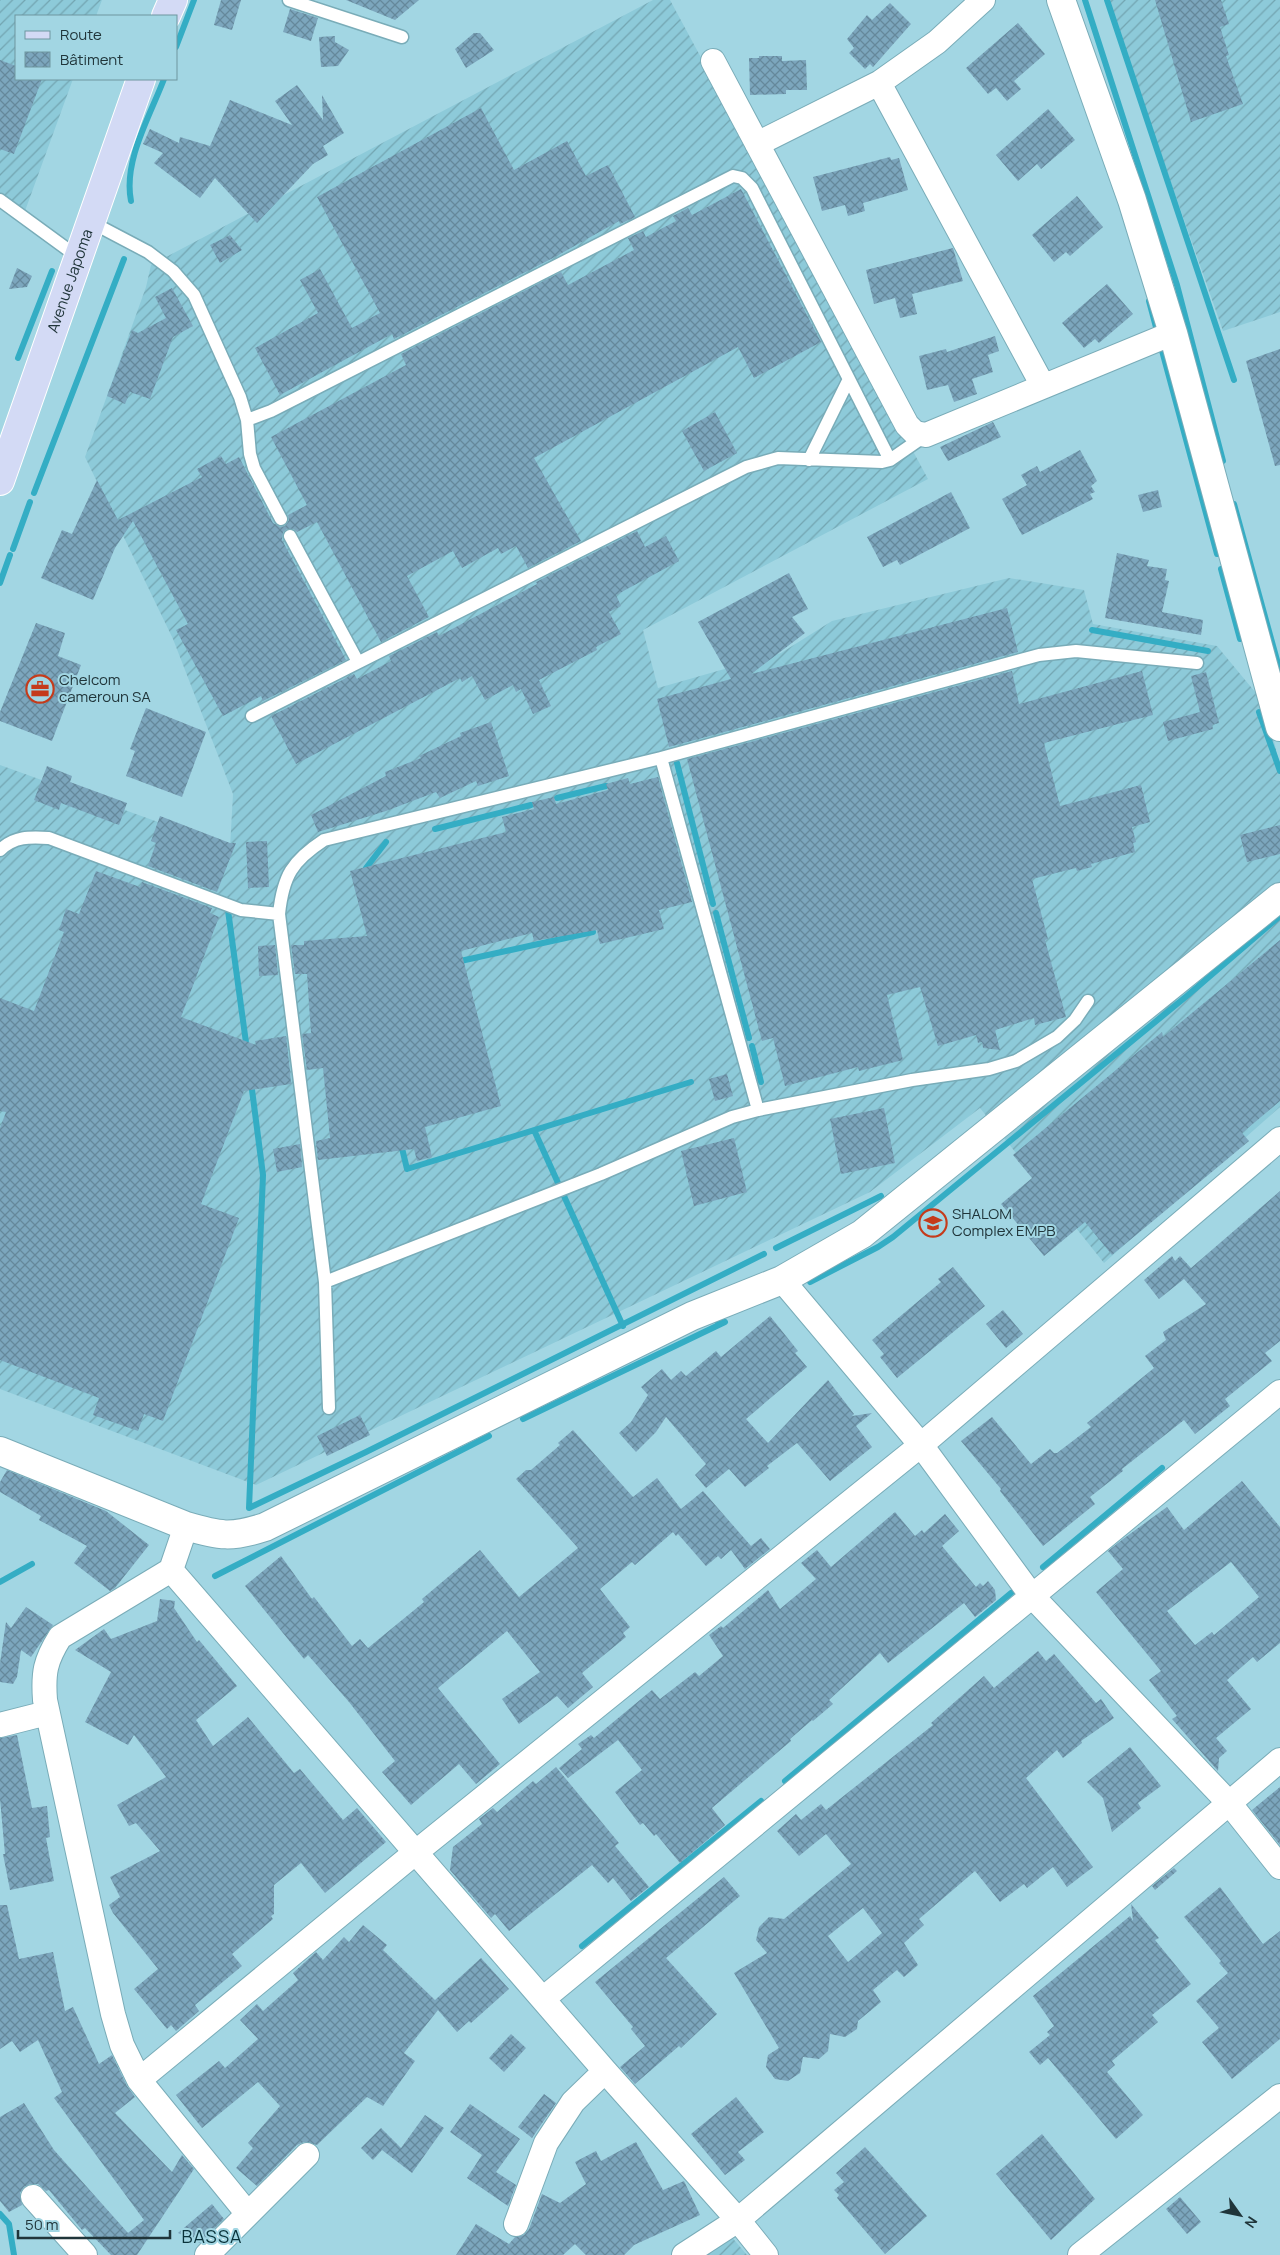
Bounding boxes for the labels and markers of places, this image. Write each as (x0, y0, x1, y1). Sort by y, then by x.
place label: Chelcom cameroun SA (59, 669, 151, 707)
office icon: Chelcom cameroun SA (25, 674, 55, 704)
place label: SHALOM Complex EMPB (952, 1203, 1056, 1241)
school or university icon: SHALOM Complex EMPB (918, 1208, 948, 1238)

